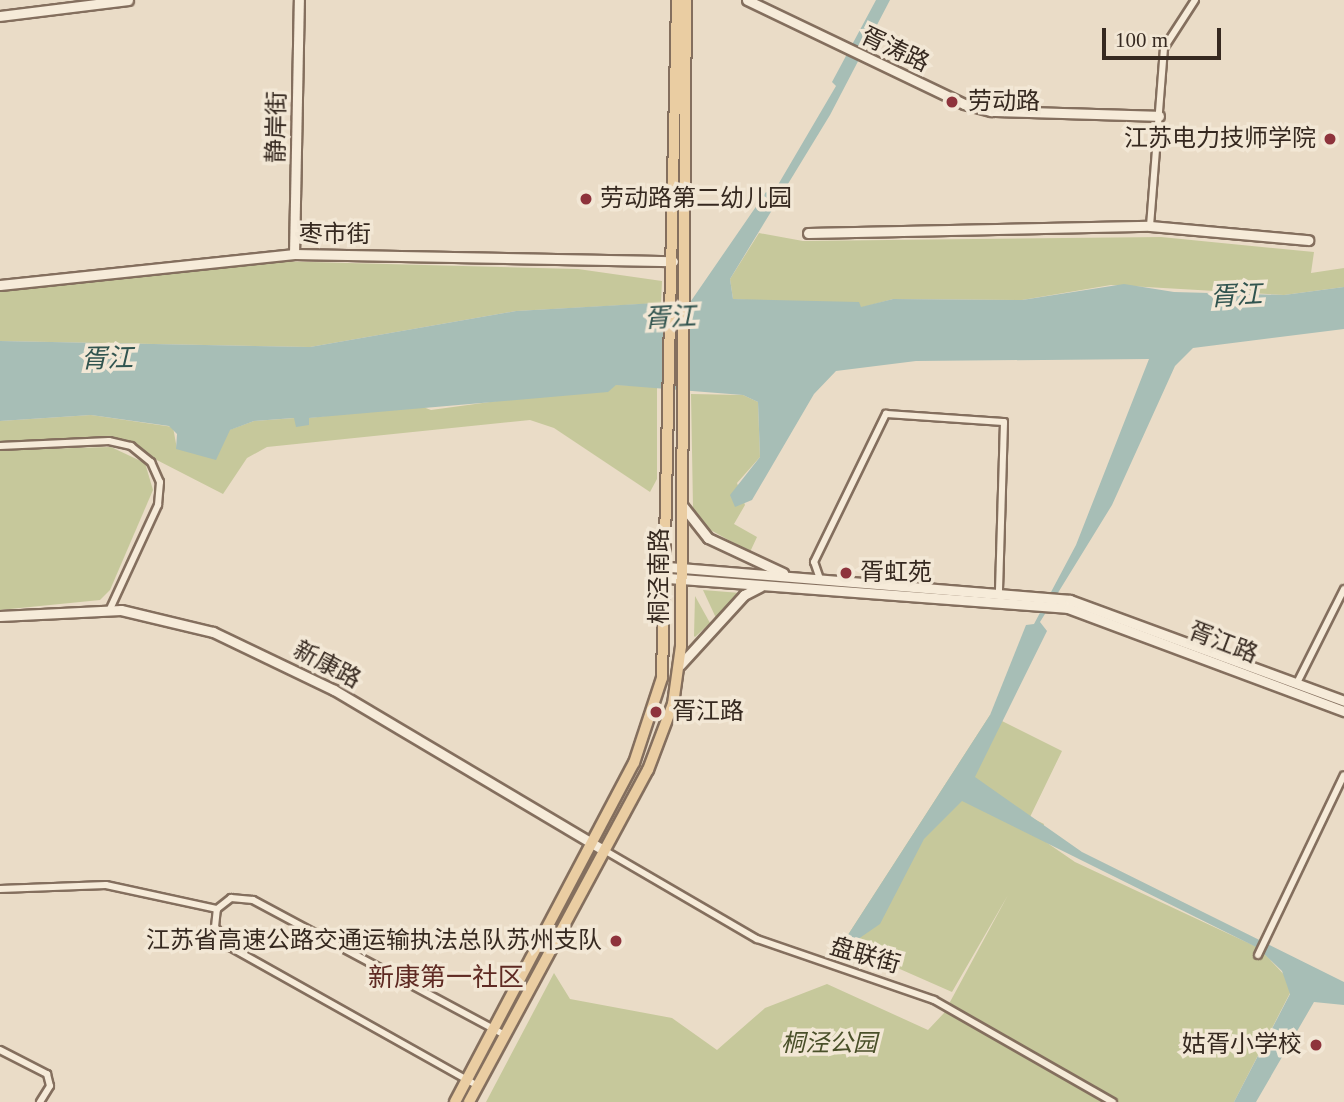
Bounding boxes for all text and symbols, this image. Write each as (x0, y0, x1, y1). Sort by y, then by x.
scale bar (1106, 14, 1225, 58)
street label: 胥涛路 (856, 22, 934, 78)
text: 100 m (1115, 28, 1168, 52)
place label: 劳动路 (968, 88, 1040, 116)
street label: 静岸街 (262, 91, 292, 163)
marker: 劳动路 (942, 92, 962, 112)
place label: 江苏电力技师学院 (1124, 125, 1316, 153)
marker: 江苏电力技师学院 (1322, 131, 1338, 147)
place label: 劳动路第二幼儿园 (600, 185, 792, 213)
marker: 劳动路第二幼儿园 (578, 191, 594, 207)
street label: 枣市街 (299, 221, 371, 249)
water label: 胥江 (1209, 279, 1263, 313)
water label: 胥江 (643, 301, 697, 335)
water label: 胥江 (81, 343, 133, 375)
street label: 桐泾南路 (646, 528, 674, 624)
place label: 胥虹苑 (860, 559, 932, 587)
marker: 胥虹苑 (838, 565, 854, 581)
street label: 胥江路 (1184, 617, 1262, 669)
street label: 新康路 (288, 635, 366, 695)
place label: 胥江路 (672, 698, 744, 726)
marker: 胥江路 (646, 702, 666, 722)
place label: 江苏省高速公路交通运输执法总队苏州支队 (146, 927, 602, 955)
street label: 盘联街 (826, 932, 904, 980)
marker: 江苏省高速公路交通运输执法总队苏州支队 (608, 933, 624, 949)
district label: 新康第一社区 (368, 962, 524, 994)
park label: 桐泾公园 (781, 1030, 877, 1058)
place label: 姑胥小学校 (1182, 1031, 1302, 1059)
marker: 姑胥小学校 (1308, 1037, 1324, 1053)

